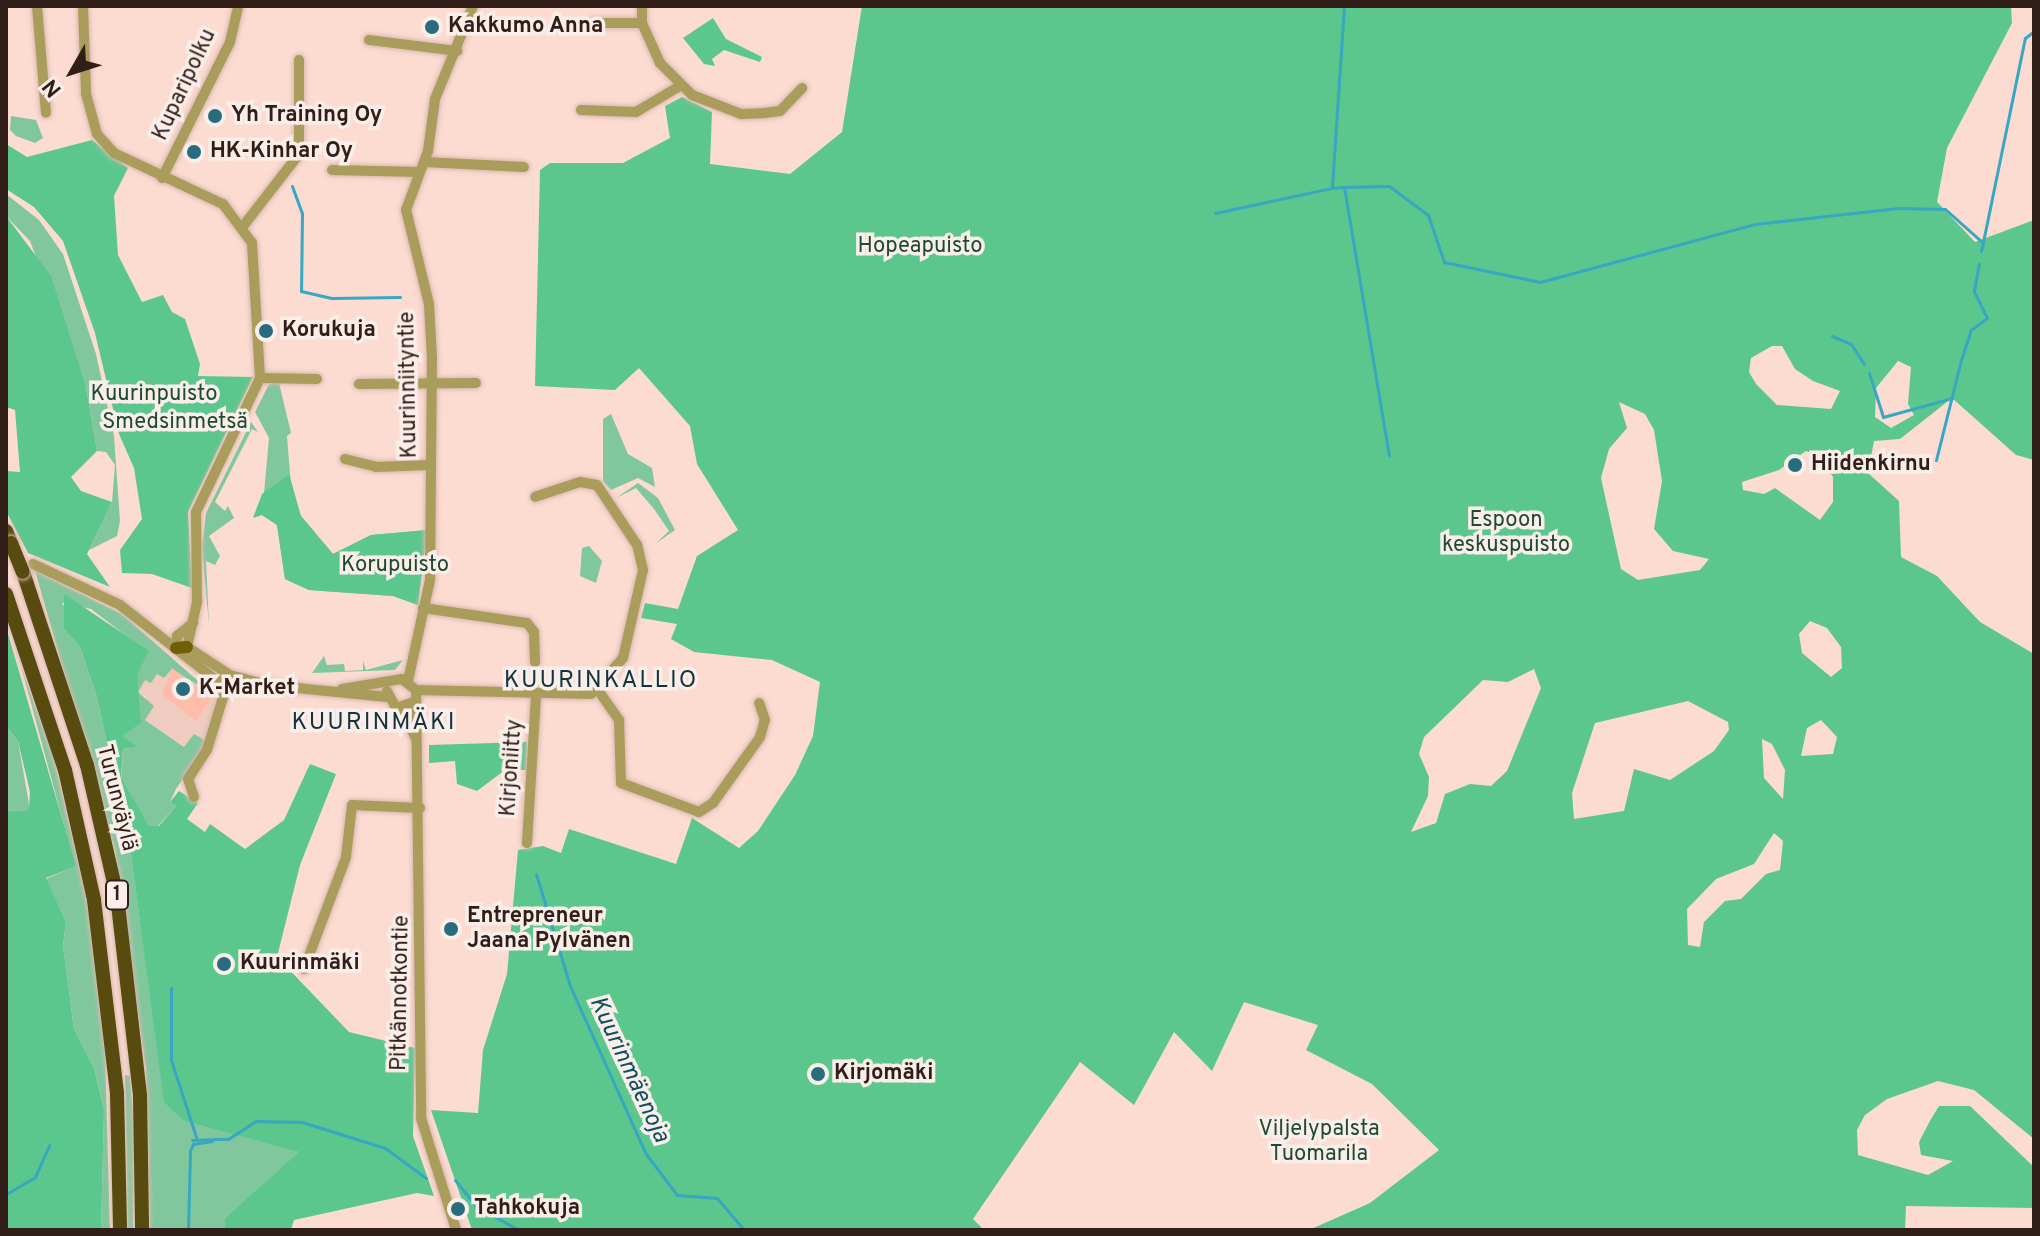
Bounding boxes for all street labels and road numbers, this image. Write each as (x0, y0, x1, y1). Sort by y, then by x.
street label: Kuparipolku (148, 25, 222, 145)
street label: Kuurinniityntie (395, 311, 423, 459)
street label: Kirjoniitty (495, 718, 529, 818)
street label: Turunväylä (90, 742, 142, 854)
road number: 1 (105, 879, 129, 911)
street label: Pitkännotkontie (386, 915, 416, 1071)

